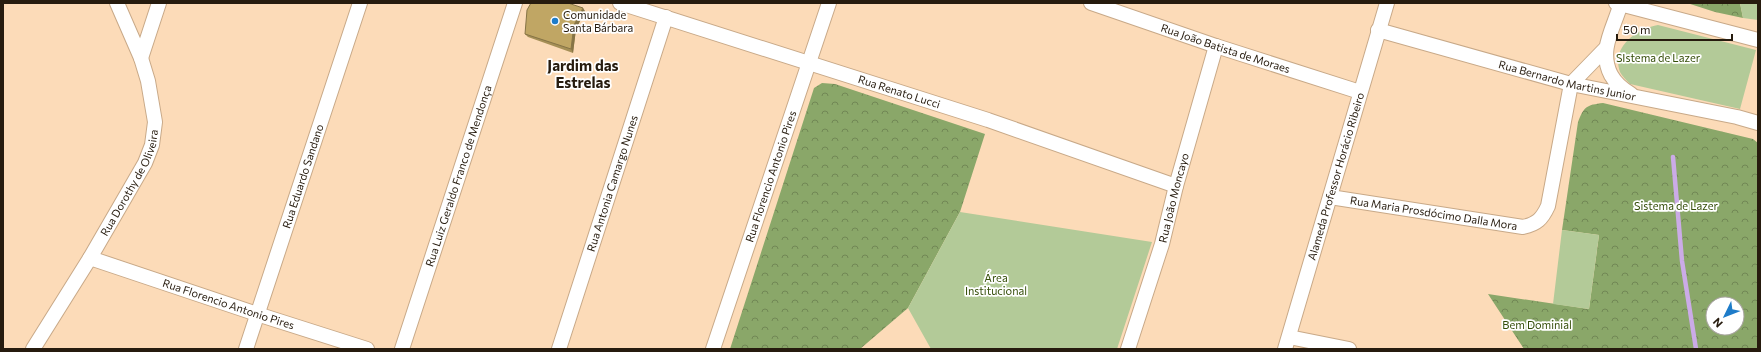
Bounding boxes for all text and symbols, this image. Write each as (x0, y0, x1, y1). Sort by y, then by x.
place label: Comunidade Santa Bárbara (563, 8, 633, 34)
marker: Comunidade Santa Bárbara (550, 16, 560, 26)
scale bar (1617, 16, 1732, 42)
street label: Rua João Batista de Moraes (1159, 21, 1292, 75)
text: 50 m (1623, 22, 1651, 36)
park label: SIstema de Lazer (1616, 51, 1701, 64)
district label: Jardim das Estrelas (547, 56, 619, 91)
street label: Rua Bernardo Martins Junior (1497, 57, 1638, 103)
street label: Rua Renato Lucci (857, 72, 942, 111)
street label: Rua Luiz Geraldo Franco de Mendonça (422, 83, 494, 268)
street label: Alameda Professor Horácio Ribeiro (1305, 90, 1366, 262)
street label: Rua Florencio Antonio Pires (742, 109, 798, 244)
street label: Rua Antonia Camargo Nunes (584, 113, 640, 253)
street label: Rua Eduardo Sandano (279, 122, 326, 230)
street label: Rua Dorothy de Oliveira (97, 129, 160, 238)
street label: Rua João Moncayo (1156, 151, 1191, 244)
street label: Rua Maria Prosdócimo Dalla Mora (1349, 193, 1518, 232)
park label: Sistema de Lazer (1634, 199, 1719, 212)
park label: Área Institucional (965, 270, 1027, 297)
street label: Rua Florencio Antonio Pires (161, 276, 296, 331)
north arrow (1705, 296, 1745, 336)
text: N (1710, 316, 1725, 331)
park label: Bem Dominial (1502, 318, 1572, 331)

